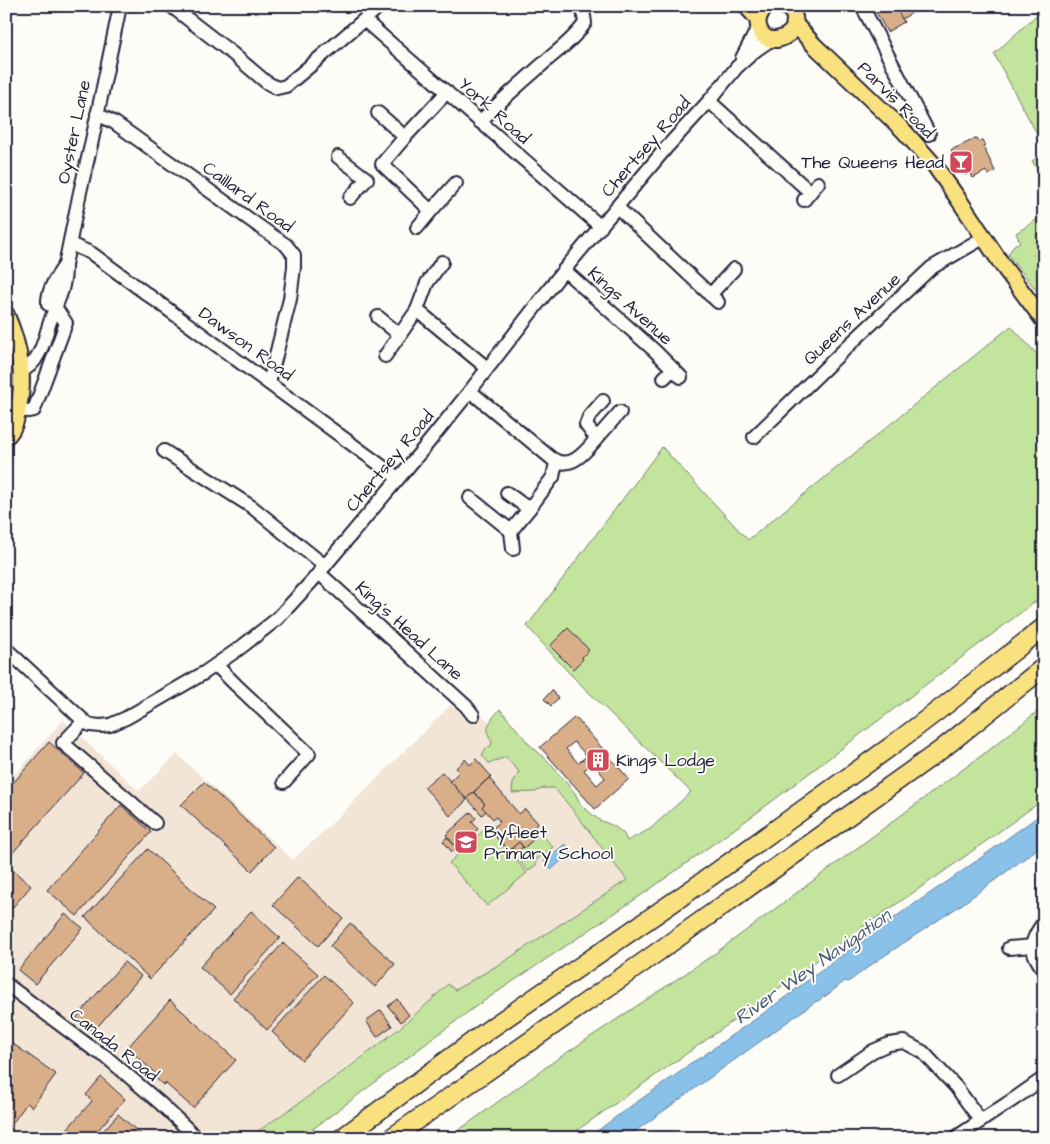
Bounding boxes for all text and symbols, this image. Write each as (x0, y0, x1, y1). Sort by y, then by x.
street label: Parvis Road (852, 56, 940, 144)
street label: York Road (452, 72, 536, 150)
street label: Oyster Lane (51, 78, 98, 186)
street label: Chertsey Road (595, 91, 697, 203)
bar icon: The Queens Head (948, 149, 974, 175)
place label: The Queens Head (801, 150, 944, 175)
street label: Caillard Road (197, 155, 299, 239)
street label: Kings Avenue (581, 261, 678, 352)
street label: Queens Avenue (798, 267, 906, 371)
street label: Dawson Road (193, 301, 299, 387)
street label: Chertsey Road (340, 405, 441, 518)
street label: King's Head Lane (349, 576, 469, 687)
building icon: Kings Lodge (585, 747, 611, 773)
place label: Kings Lodge (616, 748, 715, 774)
place label: Byfleet Primary School (484, 820, 613, 867)
school or university icon: Byfleet Primary School (453, 829, 479, 855)
water label: River Wey Navigation (729, 902, 898, 1031)
street label: Canada Road (64, 1002, 164, 1088)

